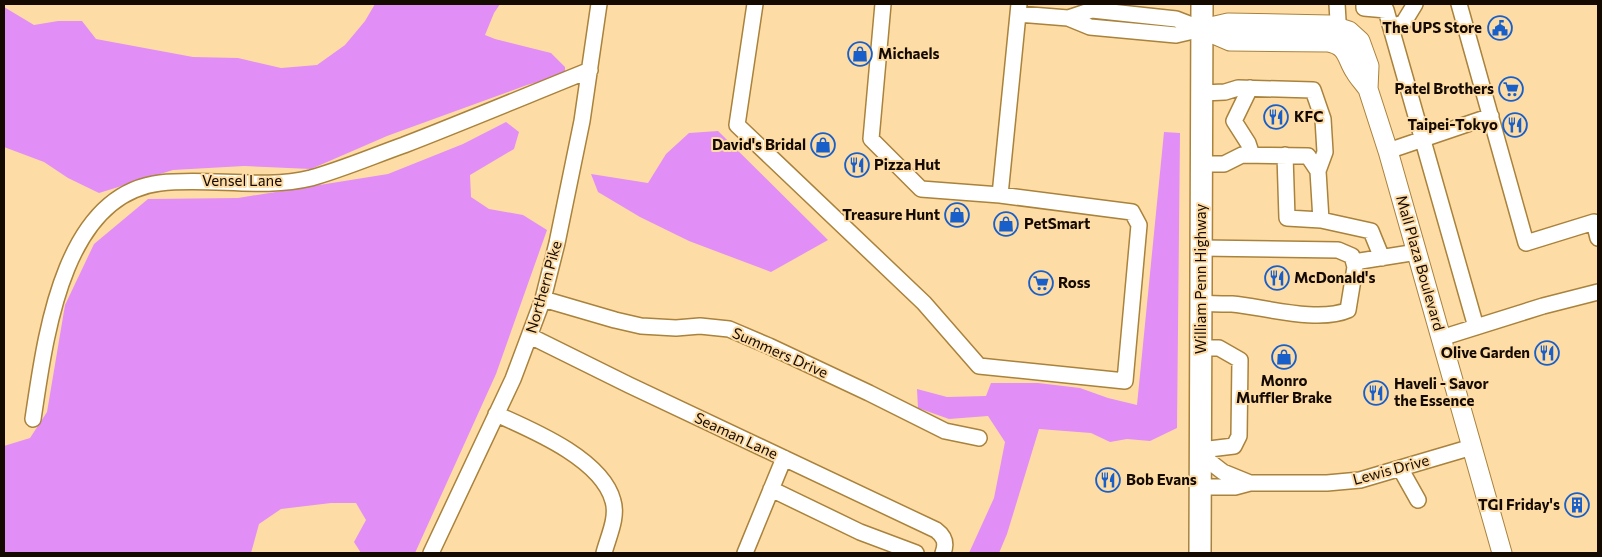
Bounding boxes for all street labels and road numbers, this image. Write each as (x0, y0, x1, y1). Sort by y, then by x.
street label: Vensel Lane (202, 171, 282, 189)
street label: Mall Plaza Boulevard (1393, 193, 1449, 333)
street label: William Penn Highway (1191, 204, 1209, 354)
street label: Northern Pike (521, 238, 565, 335)
street label: Summers Drive (730, 323, 831, 381)
street label: Seaman Lane (692, 408, 781, 462)
street label: Lewis Drive (1351, 450, 1431, 488)

